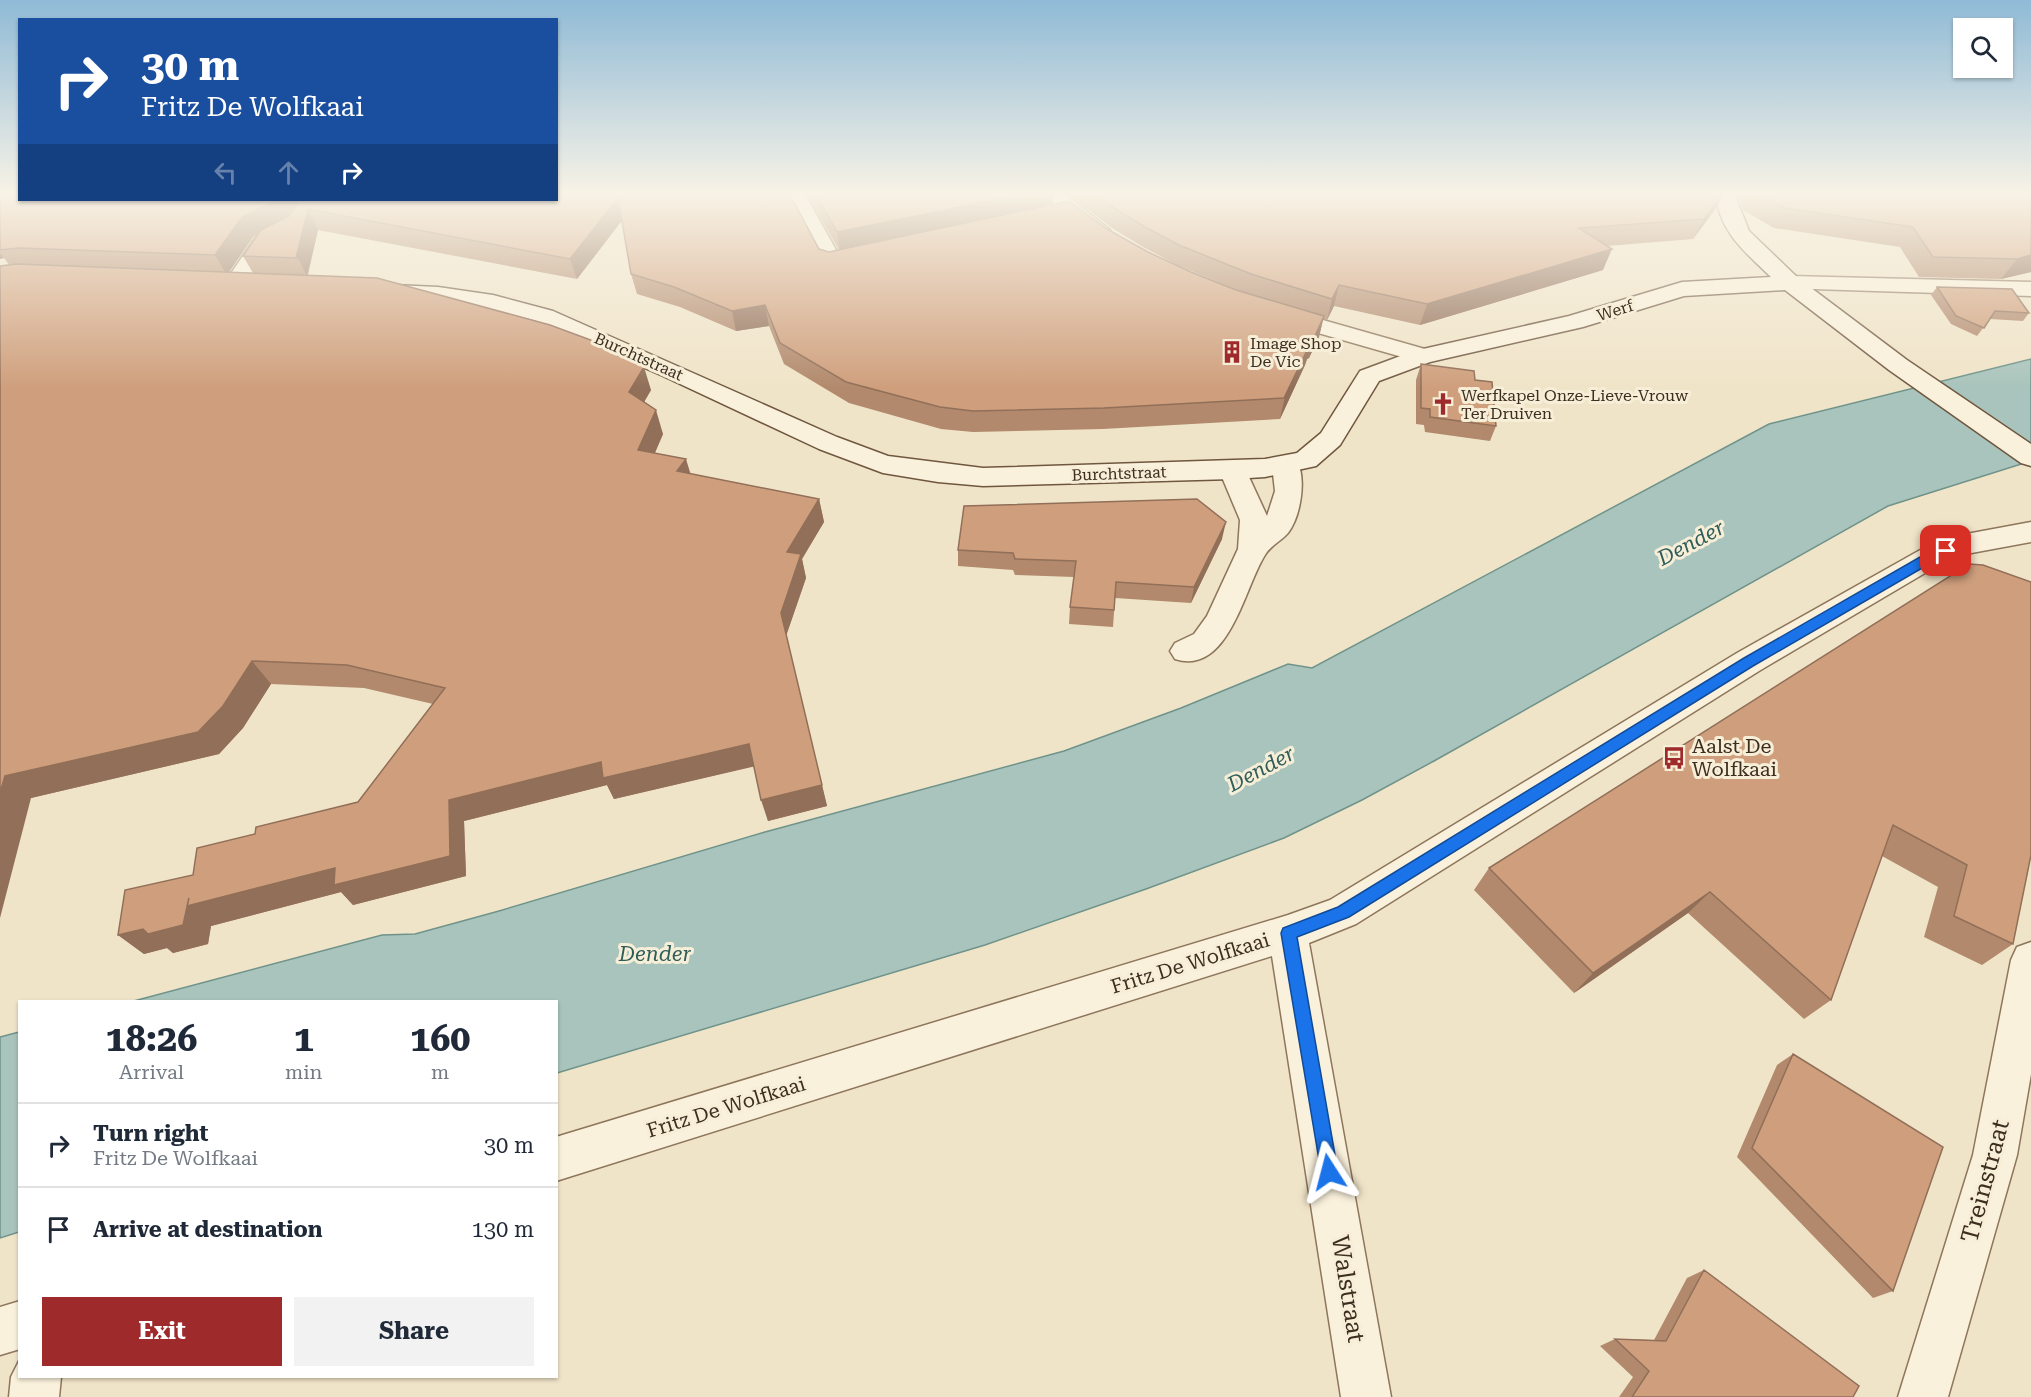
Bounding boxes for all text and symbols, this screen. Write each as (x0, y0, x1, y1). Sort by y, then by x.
map controls (1953, 18, 2013, 78)
button: search (1953, 18, 2013, 78)
text: 30 m (141, 41, 239, 90)
icon: right (42, 42, 120, 120)
text: Fritz De Wolfkaai (141, 91, 364, 123)
icon: left (209, 156, 242, 189)
icon: ahead (272, 156, 305, 189)
icon: right (335, 156, 368, 189)
street label: Werf (1595, 296, 1636, 325)
street label: Burchtstraat (591, 328, 686, 385)
place label: Image Shop De Vic (1250, 334, 1341, 371)
building icon: Image Shop De Vic (1219, 339, 1245, 365)
place label: Werfkapel Onze-Lieve-Vrouw Ter Druiven (1461, 386, 1689, 423)
church icon: Werfkapel Onze-Lieve-Vrouw Ter Druiven (1430, 391, 1456, 417)
street label: Burchtstraat (1071, 462, 1167, 485)
water label: Dender (1652, 515, 1729, 571)
pin (1920, 525, 1971, 576)
icon: arrive (1929, 534, 1962, 567)
place label: Aalst De Wolfkaai (1692, 734, 1777, 781)
water label: Dender (1222, 741, 1299, 797)
bus stop icon: Aalst De Wolfkaai (1661, 745, 1687, 771)
street label: Fritz De Wolfkaai (1108, 927, 1272, 999)
water label: Dender (618, 942, 691, 966)
text: 18:26 (106, 1018, 197, 1060)
text: 1 (294, 1018, 314, 1060)
text: 160 (410, 1018, 470, 1060)
text: Arrival (119, 1060, 184, 1084)
text: min (285, 1060, 322, 1084)
text: m (431, 1060, 449, 1084)
street label: Fritz De Wolfkaai (644, 1071, 808, 1143)
street label: Treinstraat (1955, 1116, 2015, 1246)
text: Turn right (93, 1121, 208, 1146)
icon: right (42, 1129, 75, 1162)
text: 30 m (484, 1133, 534, 1158)
position arrow (1297, 1140, 1361, 1204)
text: Fritz De Wolfkaai (93, 1146, 258, 1170)
icon: arrive (42, 1213, 75, 1246)
text: Arrive at destination (93, 1217, 322, 1242)
text: 130 m (471, 1217, 534, 1242)
street label: Walstraat (1326, 1233, 1370, 1345)
button: Exit (42, 1297, 282, 1366)
button: Share (294, 1297, 534, 1366)

